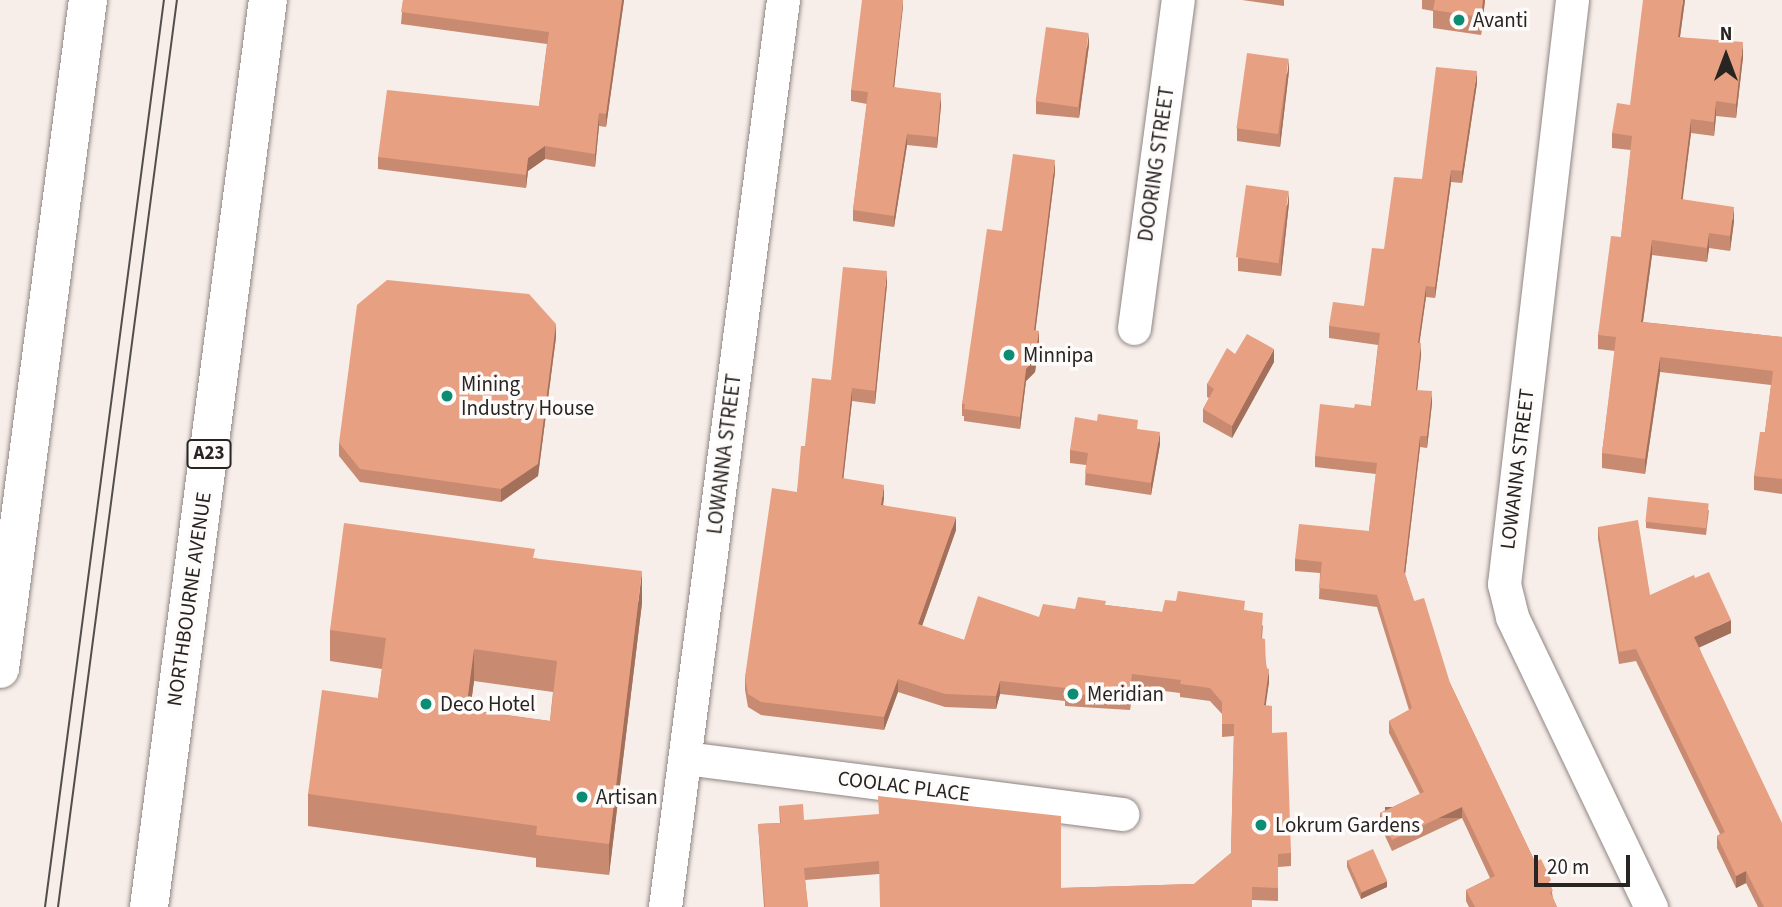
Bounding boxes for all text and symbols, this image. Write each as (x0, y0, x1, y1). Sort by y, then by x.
place label: Avanti (1473, 7, 1528, 33)
marker: Avanti (1451, 12, 1467, 28)
north arrow (1691, 21, 1761, 91)
text: N (1720, 21, 1732, 48)
street label: DOORING STREET (1133, 85, 1179, 243)
place label: Minnipa (1023, 342, 1094, 368)
marker: Minnipa (1001, 347, 1017, 363)
place label: Mining Industry House (461, 371, 594, 421)
street label: LOWANNA STREET (702, 372, 746, 536)
street label: LOWANNA STREET (1495, 387, 1539, 551)
marker: Mining Industry House (439, 388, 455, 404)
road number: A23 (186, 438, 232, 470)
street label: NORTHBOURNE AVENUE (161, 490, 217, 708)
place label: Meridian (1087, 681, 1164, 707)
marker: Meridian (1065, 686, 1081, 702)
place label: Deco Hotel (440, 691, 535, 717)
marker: Deco Hotel (418, 696, 434, 712)
street label: COOLAC PLACE (836, 765, 972, 807)
place label: Artisan (596, 784, 658, 810)
marker: Artisan (574, 789, 590, 805)
place label: Lokrum Gardens (1275, 812, 1420, 838)
marker: Lokrum Gardens (1253, 817, 1269, 833)
scale bar (1537, 841, 1633, 885)
text: 20 m (1547, 852, 1589, 882)

